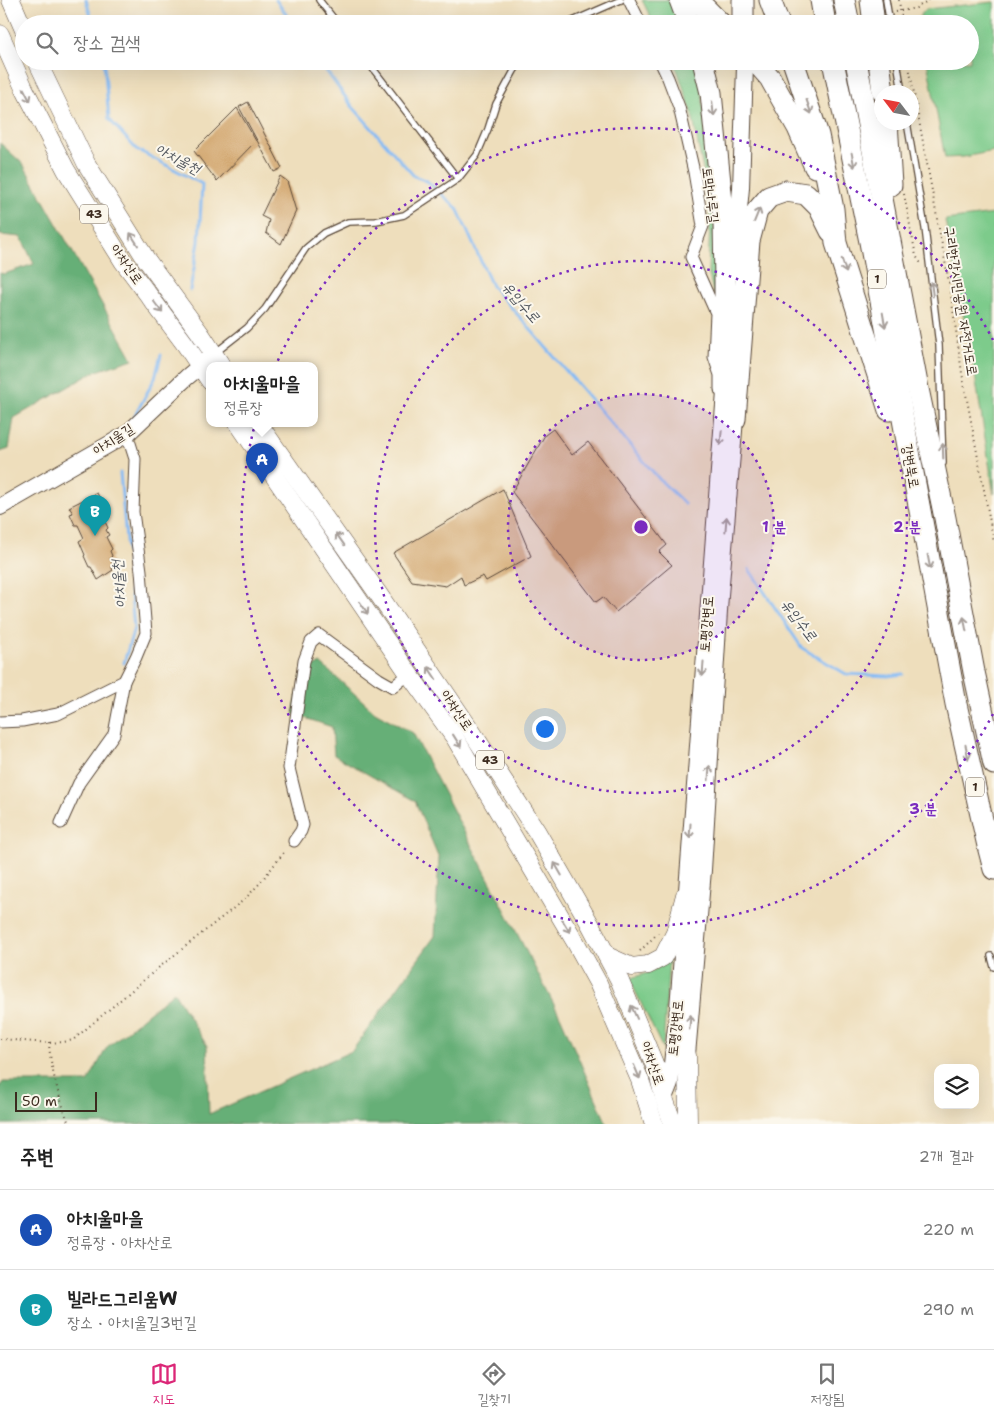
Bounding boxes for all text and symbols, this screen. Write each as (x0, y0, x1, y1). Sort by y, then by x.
search box (15, 15, 979, 70)
icon: search (33, 29, 61, 57)
text: 장소 검색 (73, 30, 141, 55)
north arrow (874, 85, 919, 130)
one-way arrow (22, 87, 32, 102)
one-way arrow (805, 99, 814, 115)
one-way arrow (708, 100, 718, 116)
water label: 아치울천 (152, 139, 206, 180)
one-way arrow (849, 152, 858, 168)
street label: 토막나루길 (699, 166, 723, 225)
road number: 43 (80, 204, 108, 223)
one-way arrow (752, 208, 762, 223)
street label: 구리한강시민공원 자전거도로 (940, 225, 982, 377)
one-way arrow (128, 232, 138, 246)
street label: 아차산로 (107, 240, 147, 288)
one-way arrow (839, 257, 849, 273)
road number: 1 (868, 270, 886, 288)
water label: 유입수로 (498, 277, 544, 327)
one-way arrow (927, 282, 937, 298)
one-way arrow (152, 300, 163, 313)
one-way arrow (880, 312, 889, 328)
popup (206, 362, 318, 427)
text: 아치울마을 (224, 371, 300, 396)
text: 정류장 (224, 397, 262, 418)
street label: 아치울길 (89, 419, 137, 459)
one-way arrow (716, 429, 726, 445)
street label: 강변북로 (898, 442, 924, 490)
pin: A (246, 443, 278, 484)
one-way arrow (938, 444, 947, 460)
pin: B (79, 495, 111, 536)
one-way arrow (722, 516, 731, 532)
text: 1 분 (762, 517, 786, 537)
text: 2 분 (893, 517, 921, 537)
centre of rings (632, 518, 650, 536)
one-way arrow (335, 533, 345, 547)
one-way arrow (925, 554, 935, 570)
water label: 아치울천 (107, 557, 131, 609)
street label: 토평강변로 (695, 595, 717, 653)
water label: 유입수로 (776, 595, 822, 645)
one-way arrow (359, 601, 369, 615)
one-way arrow (959, 617, 969, 633)
one-way arrow (698, 661, 708, 677)
one-way arrow (427, 666, 437, 680)
street label: 아차산로 (437, 686, 477, 734)
your location (532, 716, 558, 742)
one-way arrow (451, 734, 462, 748)
one-way arrow (963, 743, 972, 759)
road number: 43 (476, 750, 504, 770)
one-way arrow (704, 765, 714, 781)
road number: 1 (966, 778, 984, 796)
text: 3 분 (909, 799, 937, 819)
one-way arrow (686, 823, 695, 839)
one-way arrow (553, 861, 563, 876)
one-way arrow (562, 919, 572, 933)
street label: 토평강변로 (663, 999, 687, 1057)
one-way arrow (628, 1005, 638, 1020)
one-way arrow (685, 1015, 694, 1031)
street label: 아차산로 (637, 1039, 669, 1087)
one-way arrow (632, 1064, 642, 1079)
map controls (934, 1064, 979, 1109)
button: layers (934, 1064, 979, 1109)
scale bar (15, 1089, 98, 1112)
text: 50 m (22, 1092, 57, 1110)
text: 주변 (20, 1143, 54, 1171)
text: 2개 결과 (919, 1146, 974, 1167)
text: 아치울마을 (67, 1206, 143, 1231)
text: A (30, 1219, 42, 1240)
text: 220 m (922, 1219, 974, 1240)
text: 정류장 · 아차산로 (67, 1232, 173, 1253)
text: 빌라드그리움W (67, 1286, 178, 1311)
text: B (31, 1299, 41, 1320)
text: 290 m (922, 1299, 974, 1320)
text: 장소 · 아치울길3번길 (67, 1312, 197, 1333)
tab: 지도 (150, 1360, 178, 1409)
tab: 길찾기 (477, 1360, 511, 1409)
tab: 저장됨 (810, 1360, 844, 1409)

